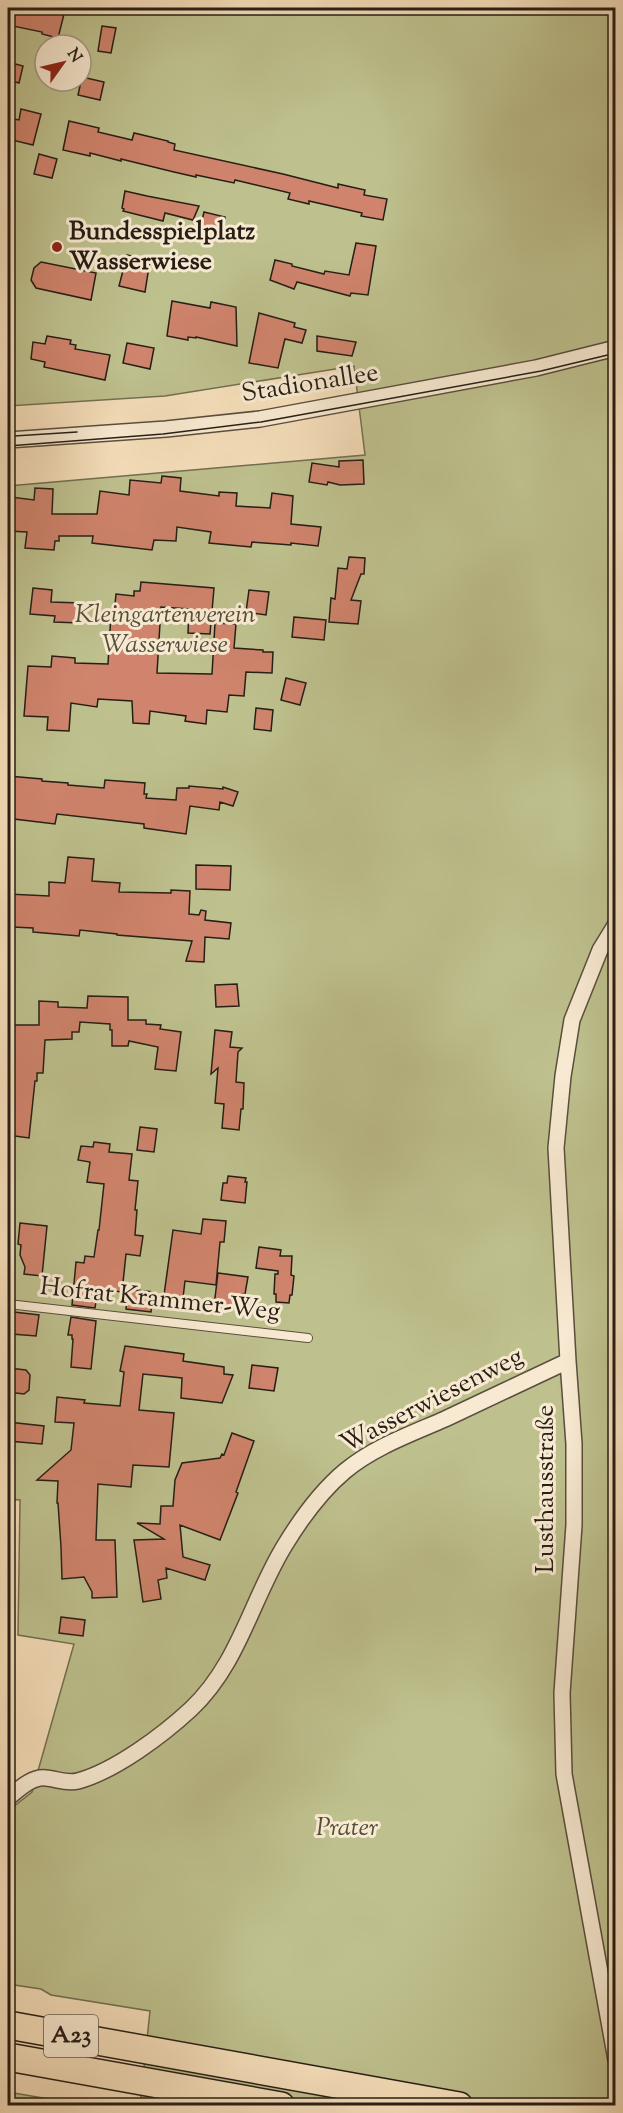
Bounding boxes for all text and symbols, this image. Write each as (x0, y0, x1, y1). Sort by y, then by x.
north arrow (33, 33, 93, 93)
text: N (60, 44, 87, 68)
place label: Bundesspielplatz Wasserwiese (69, 214, 255, 281)
marker: Bundesspielplatz Wasserwiese (50, 240, 64, 254)
street label: Stadionallee (239, 355, 381, 413)
park label: Kleingartenverein Wasserwiese (75, 597, 256, 664)
street label: Hofrat Krammer-Weg (38, 1269, 282, 1331)
street label: Wasserwiesenweg (334, 1339, 530, 1463)
street label: Lusthausstraße (528, 1405, 565, 1573)
park label: Prater (316, 1810, 378, 1847)
road number: A23 (44, 2015, 98, 2057)

